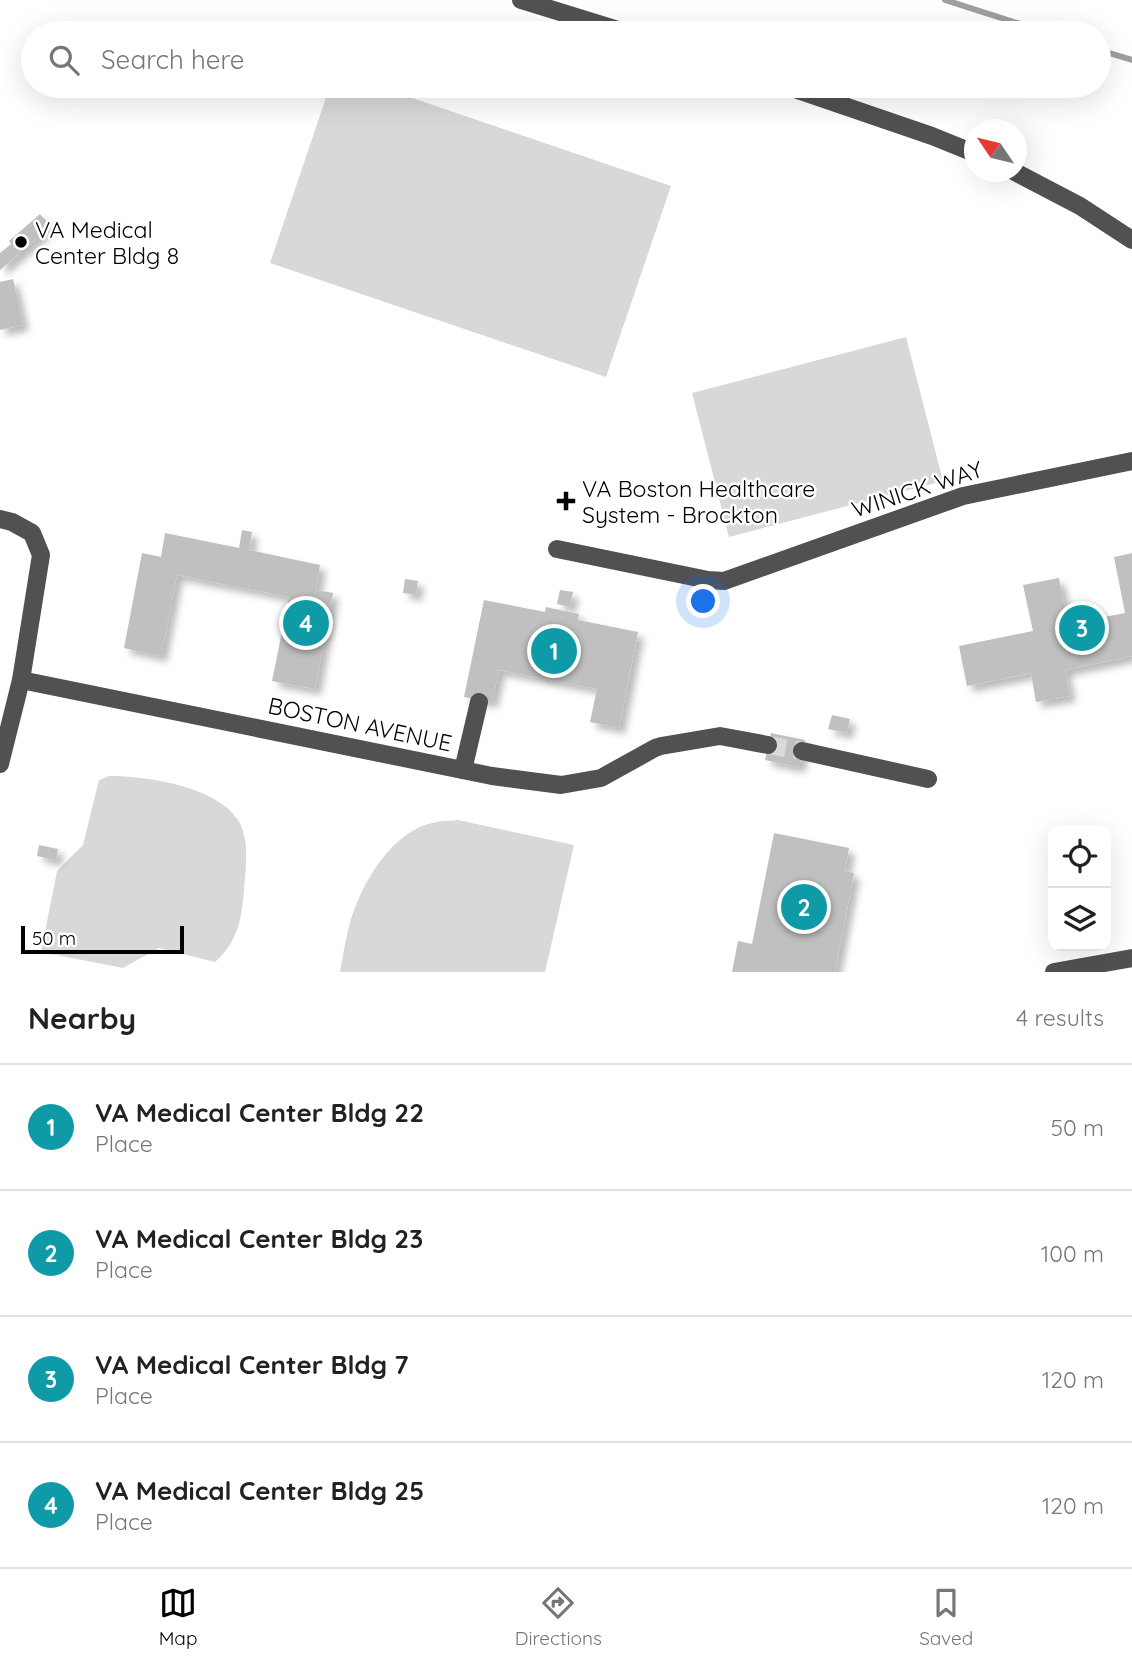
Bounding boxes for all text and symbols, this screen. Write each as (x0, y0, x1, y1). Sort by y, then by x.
search box (21, 21, 1111, 98)
icon: search (45, 41, 83, 79)
text: Search here (101, 43, 245, 76)
north arrow (964, 119, 1027, 182)
place label: VA Medical Center Bldg 8 (35, 215, 179, 270)
marker: VA Medical Center Bldg 8 (13, 234, 29, 250)
street label: WINICK WAY (848, 454, 986, 524)
place label: VA Boston Healthcare System - Brockton (582, 474, 815, 529)
marker: VA Boston Healthcare System - Brockton (556, 491, 576, 511)
your location (686, 584, 720, 618)
pin: 4 (283, 597, 329, 649)
pin: 3 (1059, 602, 1105, 654)
pin: 1 (531, 625, 577, 677)
street label: BOSTON AVENUE (266, 690, 454, 758)
map controls (1048, 825, 1111, 951)
button: locate (1048, 825, 1111, 888)
pin: 2 (781, 881, 827, 933)
button: layers (1048, 888, 1111, 951)
scale bar (21, 923, 184, 955)
text: 50 m (32, 926, 76, 950)
text: Nearby (28, 999, 136, 1037)
text: 4 results (1016, 1003, 1104, 1032)
text: VA Medical Center Bldg 22 (95, 1096, 424, 1129)
text: 1 (47, 1113, 55, 1142)
text: 50 m (1051, 1113, 1104, 1142)
text: Place (95, 1129, 153, 1158)
text: VA Medical Center Bldg 23 (95, 1222, 423, 1255)
text: 2 (44, 1239, 58, 1268)
text: 100 m (1041, 1239, 1104, 1268)
text: Place (95, 1255, 153, 1284)
text: VA Medical Center Bldg 7 (95, 1348, 409, 1381)
text: 3 (45, 1365, 57, 1394)
text: 120 m (1042, 1365, 1104, 1394)
text: Place (95, 1381, 153, 1410)
text: VA Medical Center Bldg 25 (95, 1474, 424, 1507)
text: 4 (44, 1491, 58, 1520)
text: 120 m (1042, 1491, 1104, 1520)
text: Place (95, 1507, 153, 1536)
tab: Map (159, 1584, 197, 1650)
tab: Directions (515, 1584, 602, 1650)
tab: Saved (919, 1584, 973, 1650)

